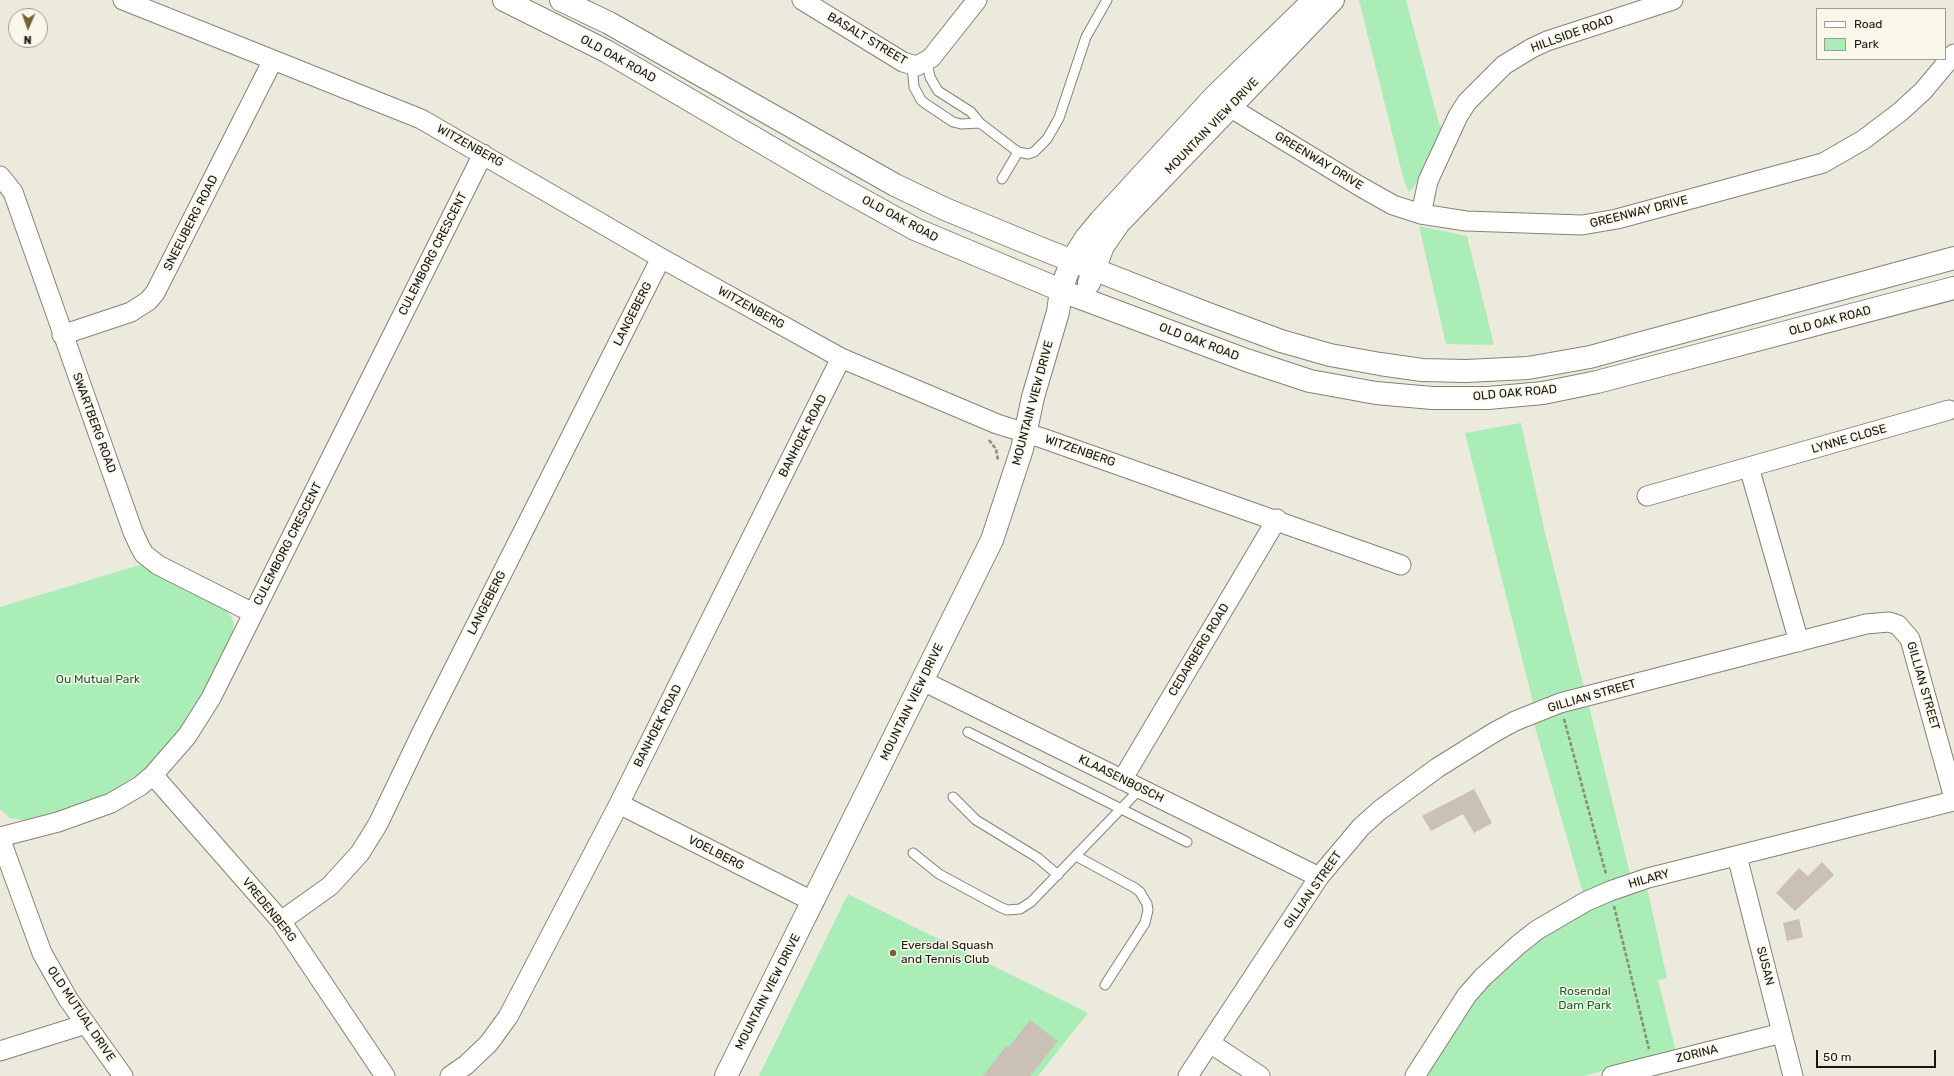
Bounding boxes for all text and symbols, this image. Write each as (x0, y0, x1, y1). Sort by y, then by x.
north arrow (8, 8, 48, 48)
legend (1816, 8, 1946, 60)
street label: BASALT STREET (825, 10, 909, 68)
street label: HILLSIDE ROAD (1529, 12, 1615, 56)
text: Road (1854, 17, 1882, 31)
street label: OLD OAK ROAD (578, 32, 658, 86)
text: N (23, 33, 32, 46)
text: Park (1854, 37, 1879, 51)
street label: MOUNTAIN VIEW DRIVE (1162, 75, 1262, 177)
street label: WITZENBERG (434, 122, 506, 170)
street label: GREENWAY DRIVE (1272, 129, 1366, 193)
street label: SNEEUBERG ROAD (161, 173, 221, 273)
street label: CULEMBORG CRESCENT (396, 190, 470, 318)
street label: OLD OAK ROAD (859, 193, 941, 245)
street label: GREENWAY DRIVE (1588, 193, 1690, 231)
street label: LANGEBERG (611, 280, 655, 348)
street label: WITZENBERG (715, 284, 787, 332)
street label: OLD OAK ROAD (1787, 303, 1873, 339)
street label: OLD OAK ROAD (1157, 320, 1241, 364)
street label: MOUNTAIN VIEW DRIVE (1009, 339, 1057, 467)
street label: SWARTBERG ROAD (69, 371, 119, 475)
street label: OLD OAK ROAD (1472, 382, 1558, 404)
street label: BANHOEK ROAD (776, 392, 830, 480)
street label: LYNNE CLOSE (1810, 421, 1888, 457)
street label: WITZENBERG (1043, 432, 1117, 470)
street label: CULEMBORG CRESCENT (251, 480, 325, 608)
street label: LANGEBERG (465, 569, 509, 637)
street label: CEDARBERG ROAD (1166, 601, 1232, 699)
street label: GILLIAN STREET (1904, 640, 1942, 732)
street label: MOUNTAIN VIEW DRIVE (877, 641, 947, 763)
park label: Ou Mutual Park (56, 673, 140, 687)
street label: GILLIAN STREET (1546, 677, 1638, 715)
street label: BANHOEK ROAD (631, 682, 685, 770)
street label: KLAASENBOSCH (1076, 752, 1166, 806)
street label: VOELBERG (686, 833, 746, 873)
street label: GILLIAN STREET (1281, 849, 1345, 931)
street label: HILARY (1627, 866, 1671, 892)
street label: VREDENBERG (239, 875, 299, 945)
street label: MOUNTAIN VIEW DRIVE (732, 931, 804, 1053)
place label: Eversdal Squash and Tennis Club (901, 939, 993, 967)
street label: SUSAN (1753, 945, 1777, 987)
marker: Eversdal Squash and Tennis Club (888, 948, 898, 958)
street label: OLD MUTUAL DRIVE (44, 964, 118, 1064)
park label: Rosendal Dam Park (1558, 985, 1612, 1013)
street label: ZORINA (1675, 1042, 1719, 1066)
scale bar (1818, 1042, 1938, 1068)
text: 50 m (1823, 1050, 1851, 1064)

